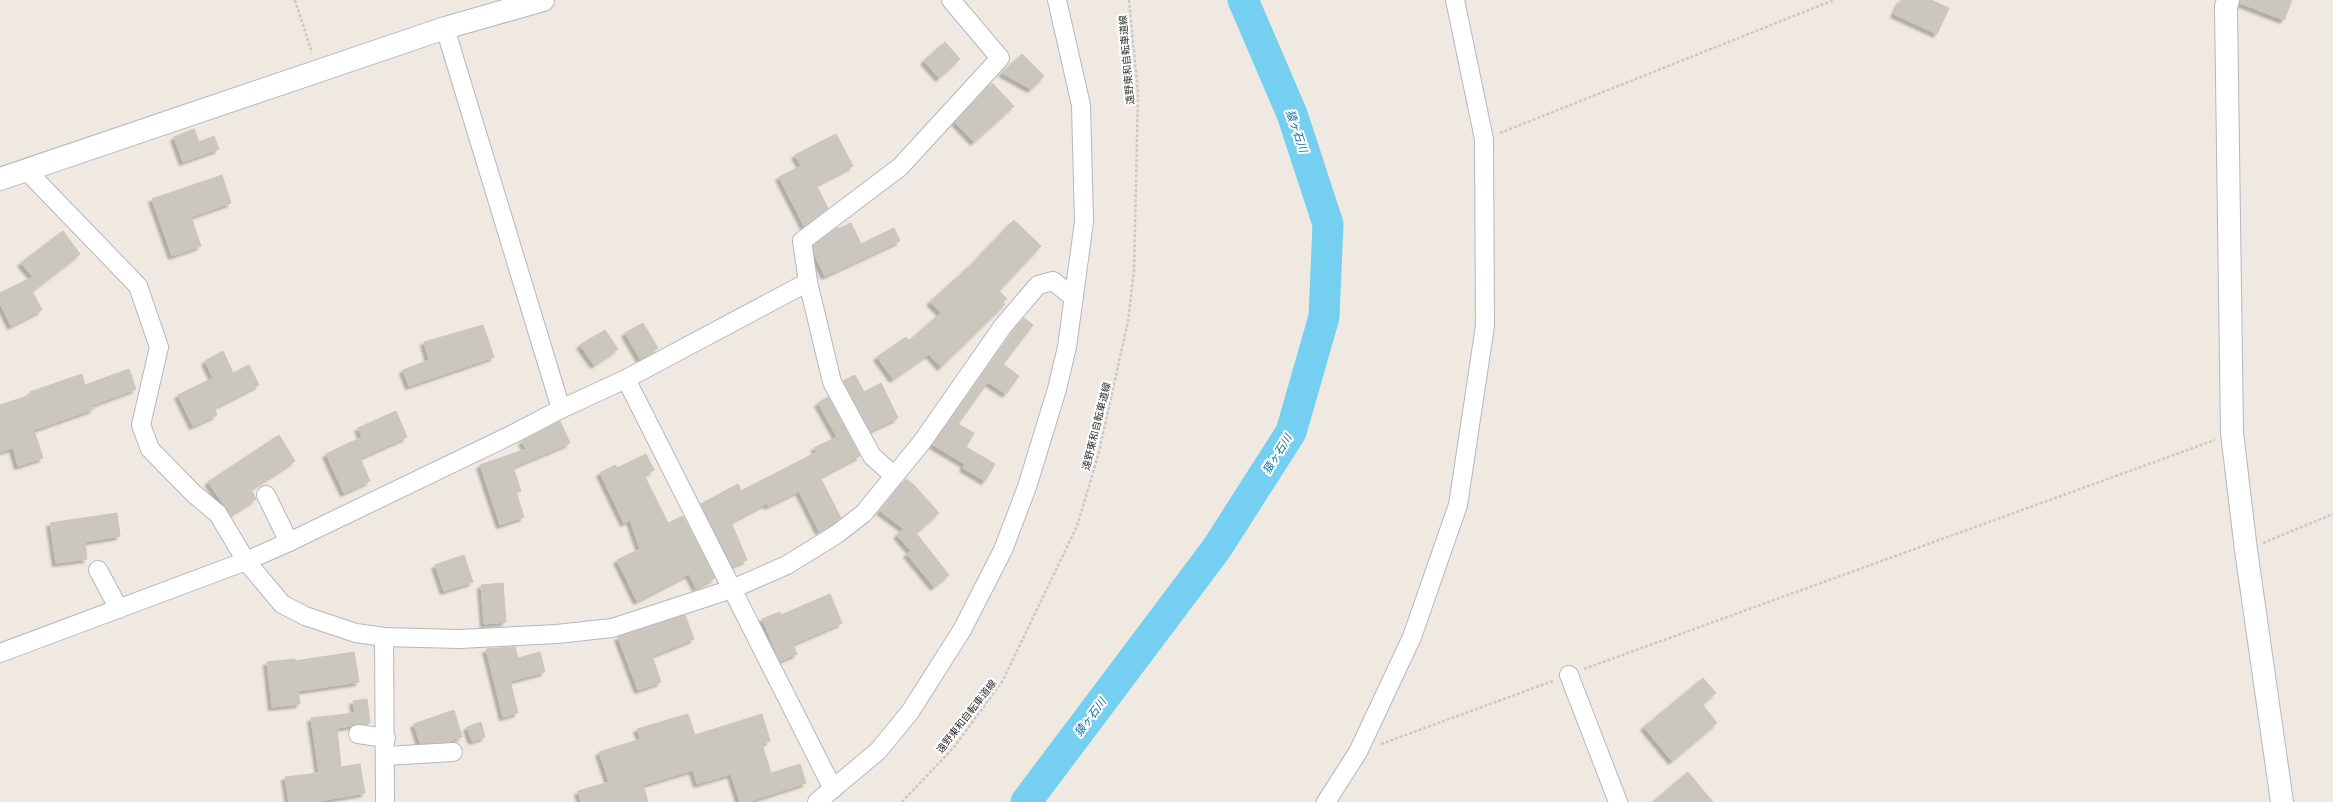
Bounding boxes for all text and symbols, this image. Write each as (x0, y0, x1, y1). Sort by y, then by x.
street label: 遠野東和自転車道線 (1117, 15, 1136, 105)
water label: 猿ヶ石川 (1283, 108, 1310, 155)
street label: 遠野東和自転車道線 (1080, 381, 1113, 471)
water label: 猿ヶ石川 (1260, 431, 1295, 476)
street label: 遠野東和自転車道線 (934, 677, 998, 755)
water label: 猿ヶ石川 (1072, 695, 1109, 739)

